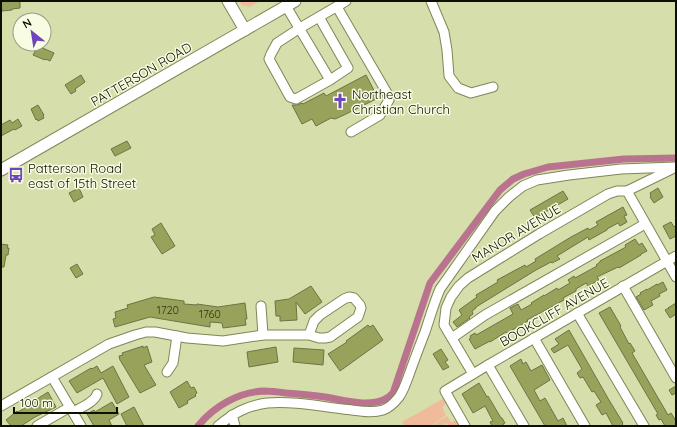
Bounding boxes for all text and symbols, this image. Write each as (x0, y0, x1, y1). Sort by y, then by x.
north arrow (12, 12, 52, 52)
text: N (20, 15, 34, 31)
street label: PATTERSON ROAD (88, 39, 194, 109)
place label: Northeast Christian Church (352, 86, 450, 117)
church icon: Northeast Christian Church (331, 92, 349, 110)
place label: Patterson Road east of 15th Street (28, 160, 136, 191)
bus stop icon: Patterson Road east of 15th Street (7, 166, 25, 184)
street label: MANOR AVENUE (469, 200, 563, 266)
street label: BOOKCLIFF AVENUE (497, 274, 611, 350)
house number: 1720 (157, 303, 179, 317)
house number: 1760 (199, 307, 221, 321)
scale bar (14, 389, 117, 415)
text: 100 m (20, 395, 53, 410)

